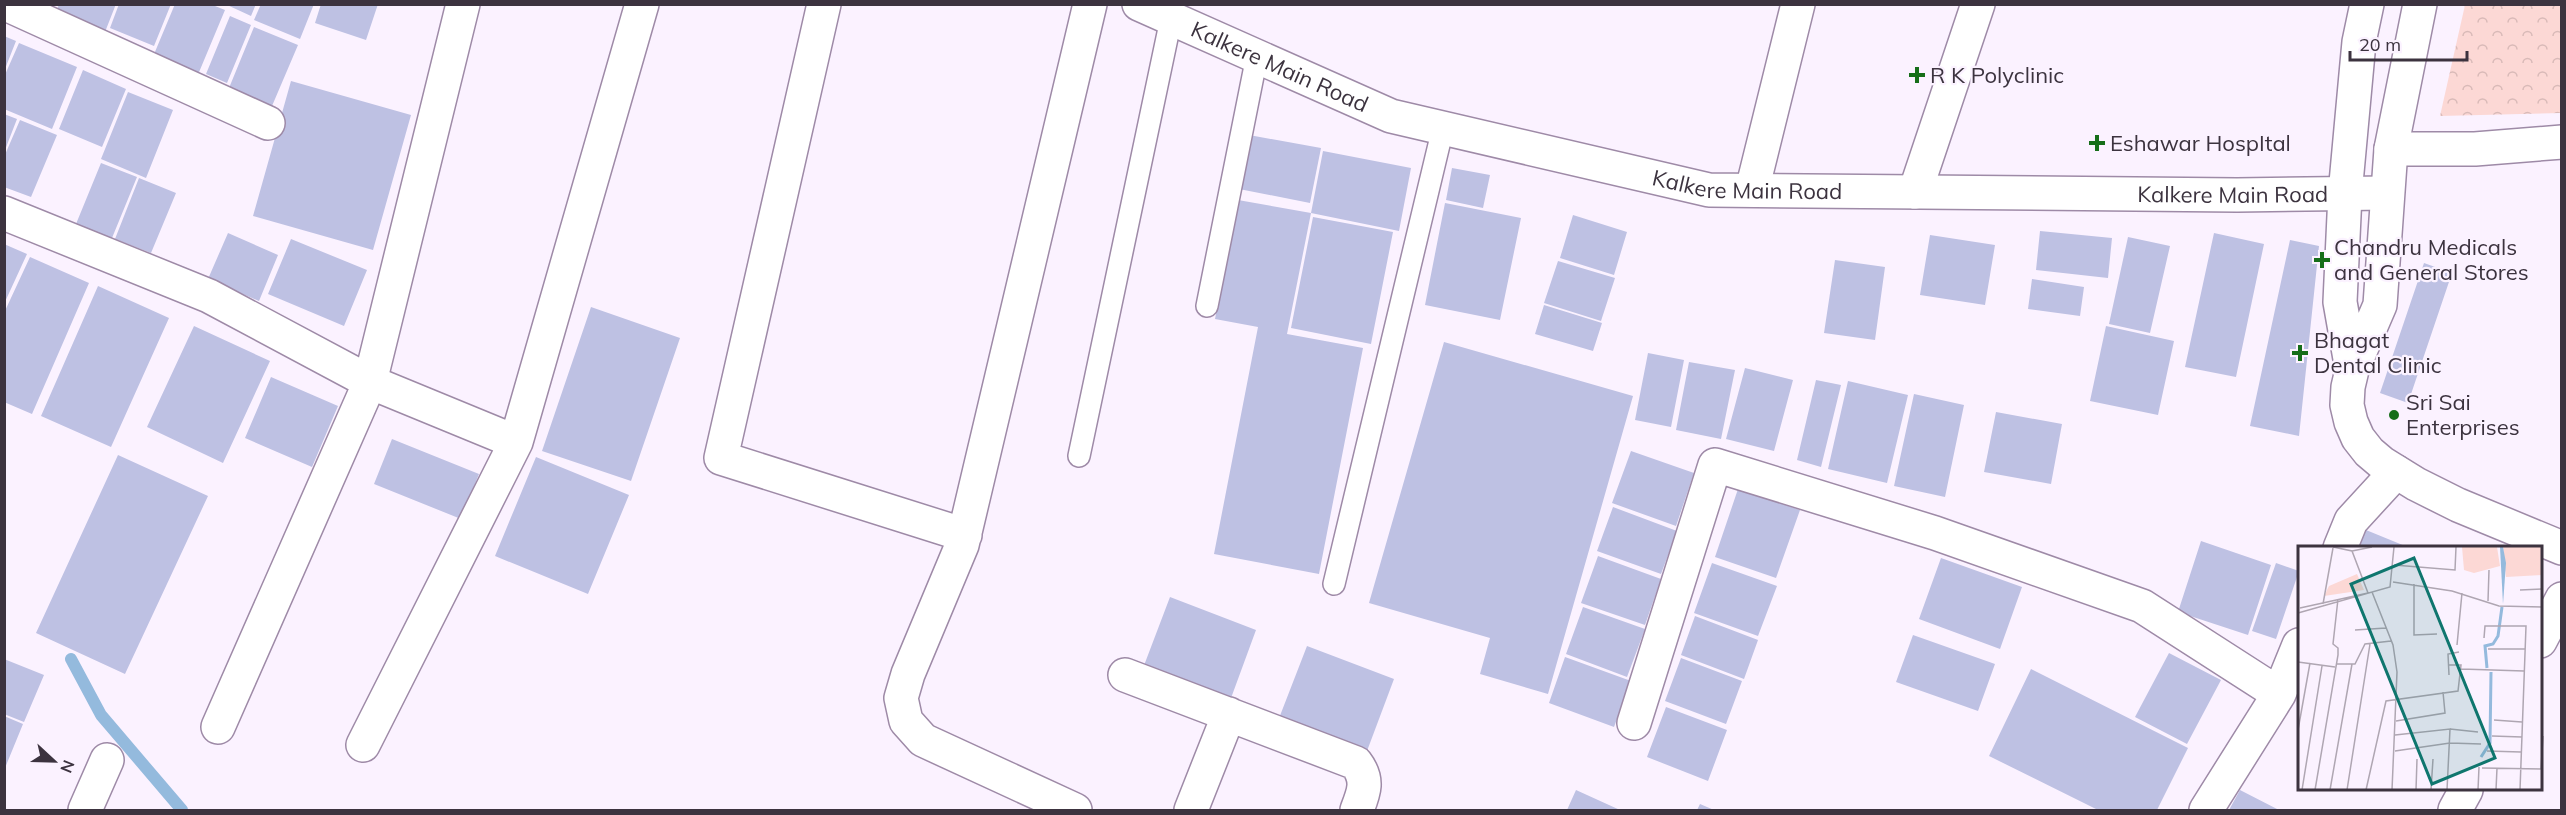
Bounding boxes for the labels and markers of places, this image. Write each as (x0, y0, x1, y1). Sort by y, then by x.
place label: R K Polyclinic (1930, 61, 2064, 89)
marker: R K Polyclinic (1908, 66, 1926, 84)
place label: Eshawar HospItal (2110, 129, 2291, 157)
marker: Eshawar HospItal (2088, 134, 2106, 152)
place label: Chandru Medicals and General Stores (2334, 233, 2529, 286)
marker: Chandru Medicals and General Stores (2315, 253, 2329, 267)
place label: Bhagat Dental Clinic (2314, 326, 2442, 379)
marker: Bhagat Dental Clinic (2291, 344, 2309, 362)
place label: Sri Sai Enterprises (2406, 388, 2520, 441)
marker: Sri Sai Enterprises (2387, 408, 2401, 422)

